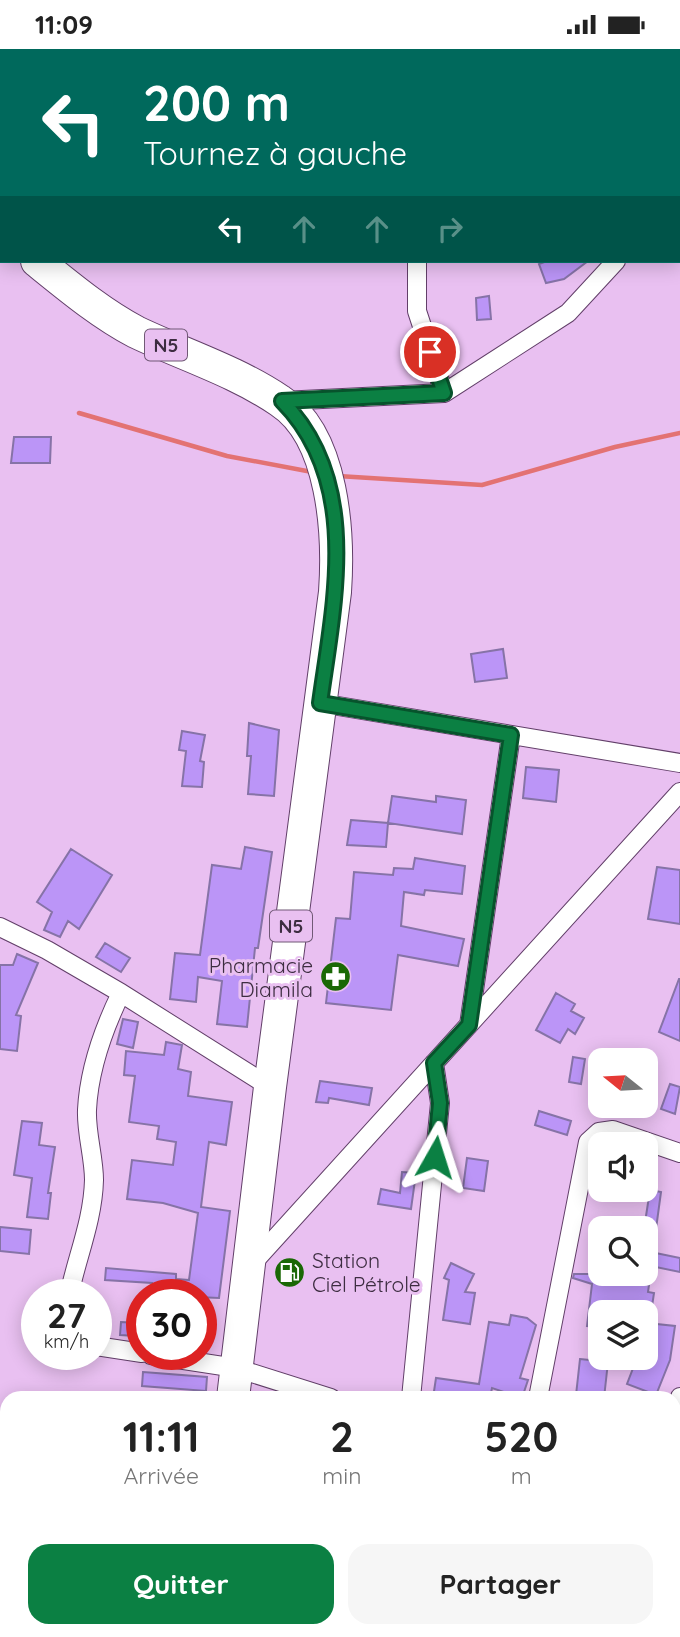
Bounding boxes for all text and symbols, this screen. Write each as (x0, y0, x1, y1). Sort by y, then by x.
text: 11:09 (35, 8, 93, 41)
text: 200 m (143, 72, 290, 133)
icon: left (28, 77, 119, 168)
text: Tournez à gauche (143, 133, 407, 173)
icon: left (212, 210, 250, 248)
icon: ahead (285, 210, 323, 248)
icon: ahead (358, 210, 396, 248)
icon: right (431, 210, 469, 248)
pin (400, 322, 460, 382)
road number: N5 (145, 329, 187, 361)
icon: arrive (411, 333, 449, 371)
road number: N5 (270, 911, 312, 941)
place label: Pharmacie Diamila (209, 952, 313, 1002)
pharmacy icon: Pharmacie Diamila (319, 960, 353, 994)
north arrow (588, 1048, 658, 1118)
map controls (588, 1048, 658, 1370)
position arrow (398, 1120, 472, 1194)
button: sound (588, 1132, 658, 1202)
button: search (588, 1216, 658, 1286)
place label: Station Ciel Pétrole (312, 1247, 421, 1297)
fuel station icon: Station Ciel Pétrole (272, 1255, 306, 1289)
speed limit sign: 30 (126, 1279, 217, 1370)
text: 27 (47, 1293, 86, 1337)
button: layers (588, 1300, 658, 1370)
text: km/h (44, 1330, 89, 1353)
text: 11:11 (123, 1410, 200, 1463)
text: 2 (330, 1410, 354, 1463)
text: 520 (484, 1410, 558, 1463)
text: Arrivée (123, 1461, 199, 1490)
text: min (322, 1461, 362, 1490)
text: m (511, 1461, 532, 1490)
button: Quitter (28, 1544, 334, 1624)
button: Partager (348, 1544, 653, 1624)

